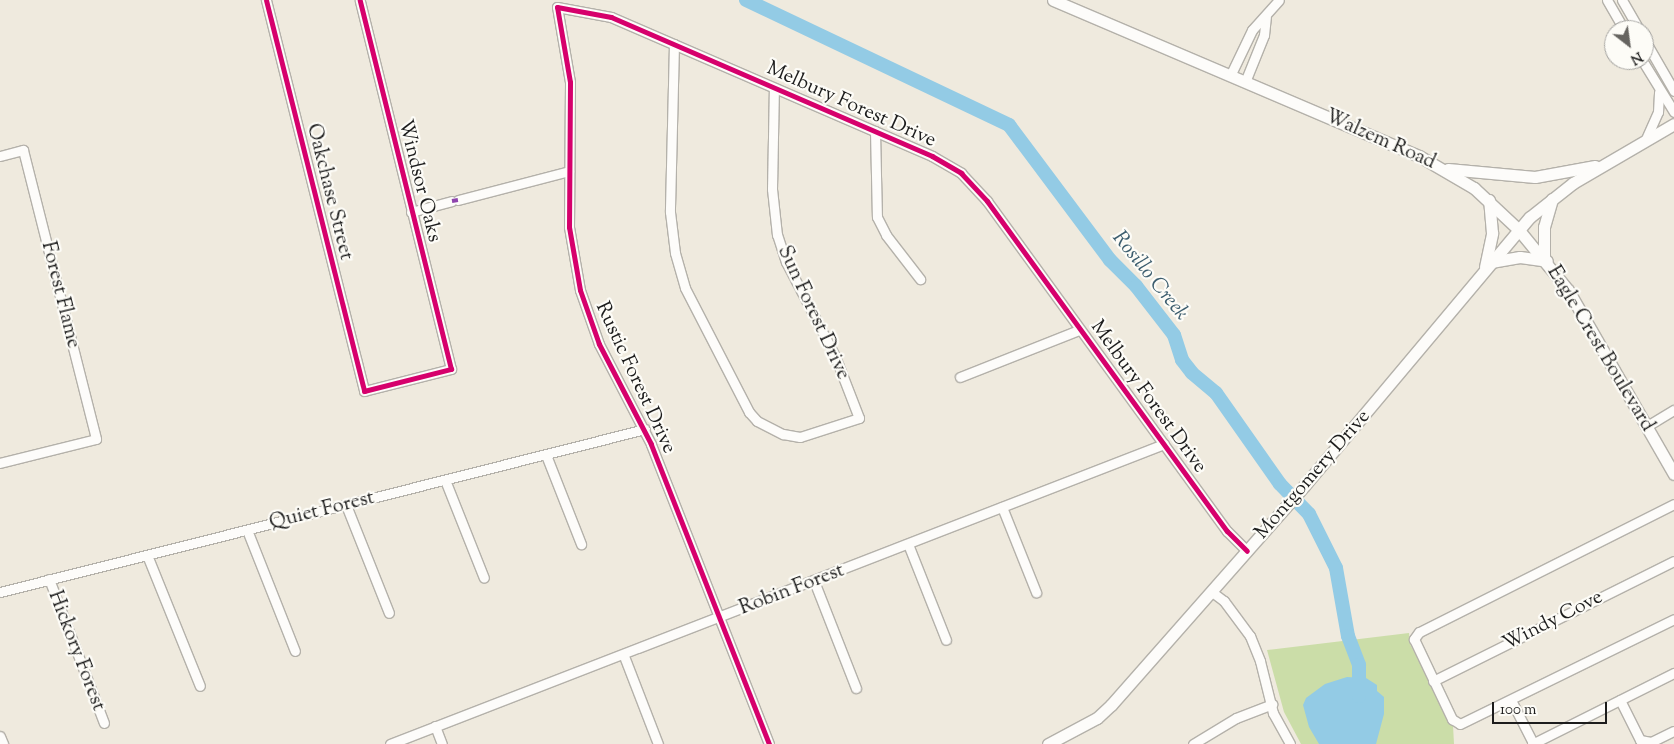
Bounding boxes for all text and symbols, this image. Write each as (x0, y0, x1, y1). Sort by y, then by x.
north arrow (1604, 20, 1654, 70)
text: N (1626, 46, 1646, 69)
street label: Melbury Forest Drive (763, 57, 939, 153)
street label: Walzem Road (1321, 105, 1439, 175)
street label: Windsor Oaks (392, 117, 446, 245)
street label: Oakchase Street (300, 121, 358, 263)
water label: Rosillo Creek (1106, 226, 1194, 326)
street label: Forest Flame (35, 239, 85, 351)
street label: Sun Forest Drive (771, 242, 855, 384)
street label: Eagle Crest Boulevard (1541, 262, 1659, 436)
street label: Rustic Forest Drive (589, 298, 681, 458)
street label: Melbury Forest Drive (1085, 316, 1211, 478)
street label: Montgomery Drive (1250, 405, 1376, 545)
street label: Quiet Forest (267, 486, 377, 536)
street label: Robin Forest (736, 559, 848, 621)
street label: Windy Cove (1499, 586, 1607, 656)
street label: Hickory Forest (42, 588, 110, 714)
scale bar (1494, 692, 1609, 724)
text: 100 m (1500, 700, 1536, 721)

